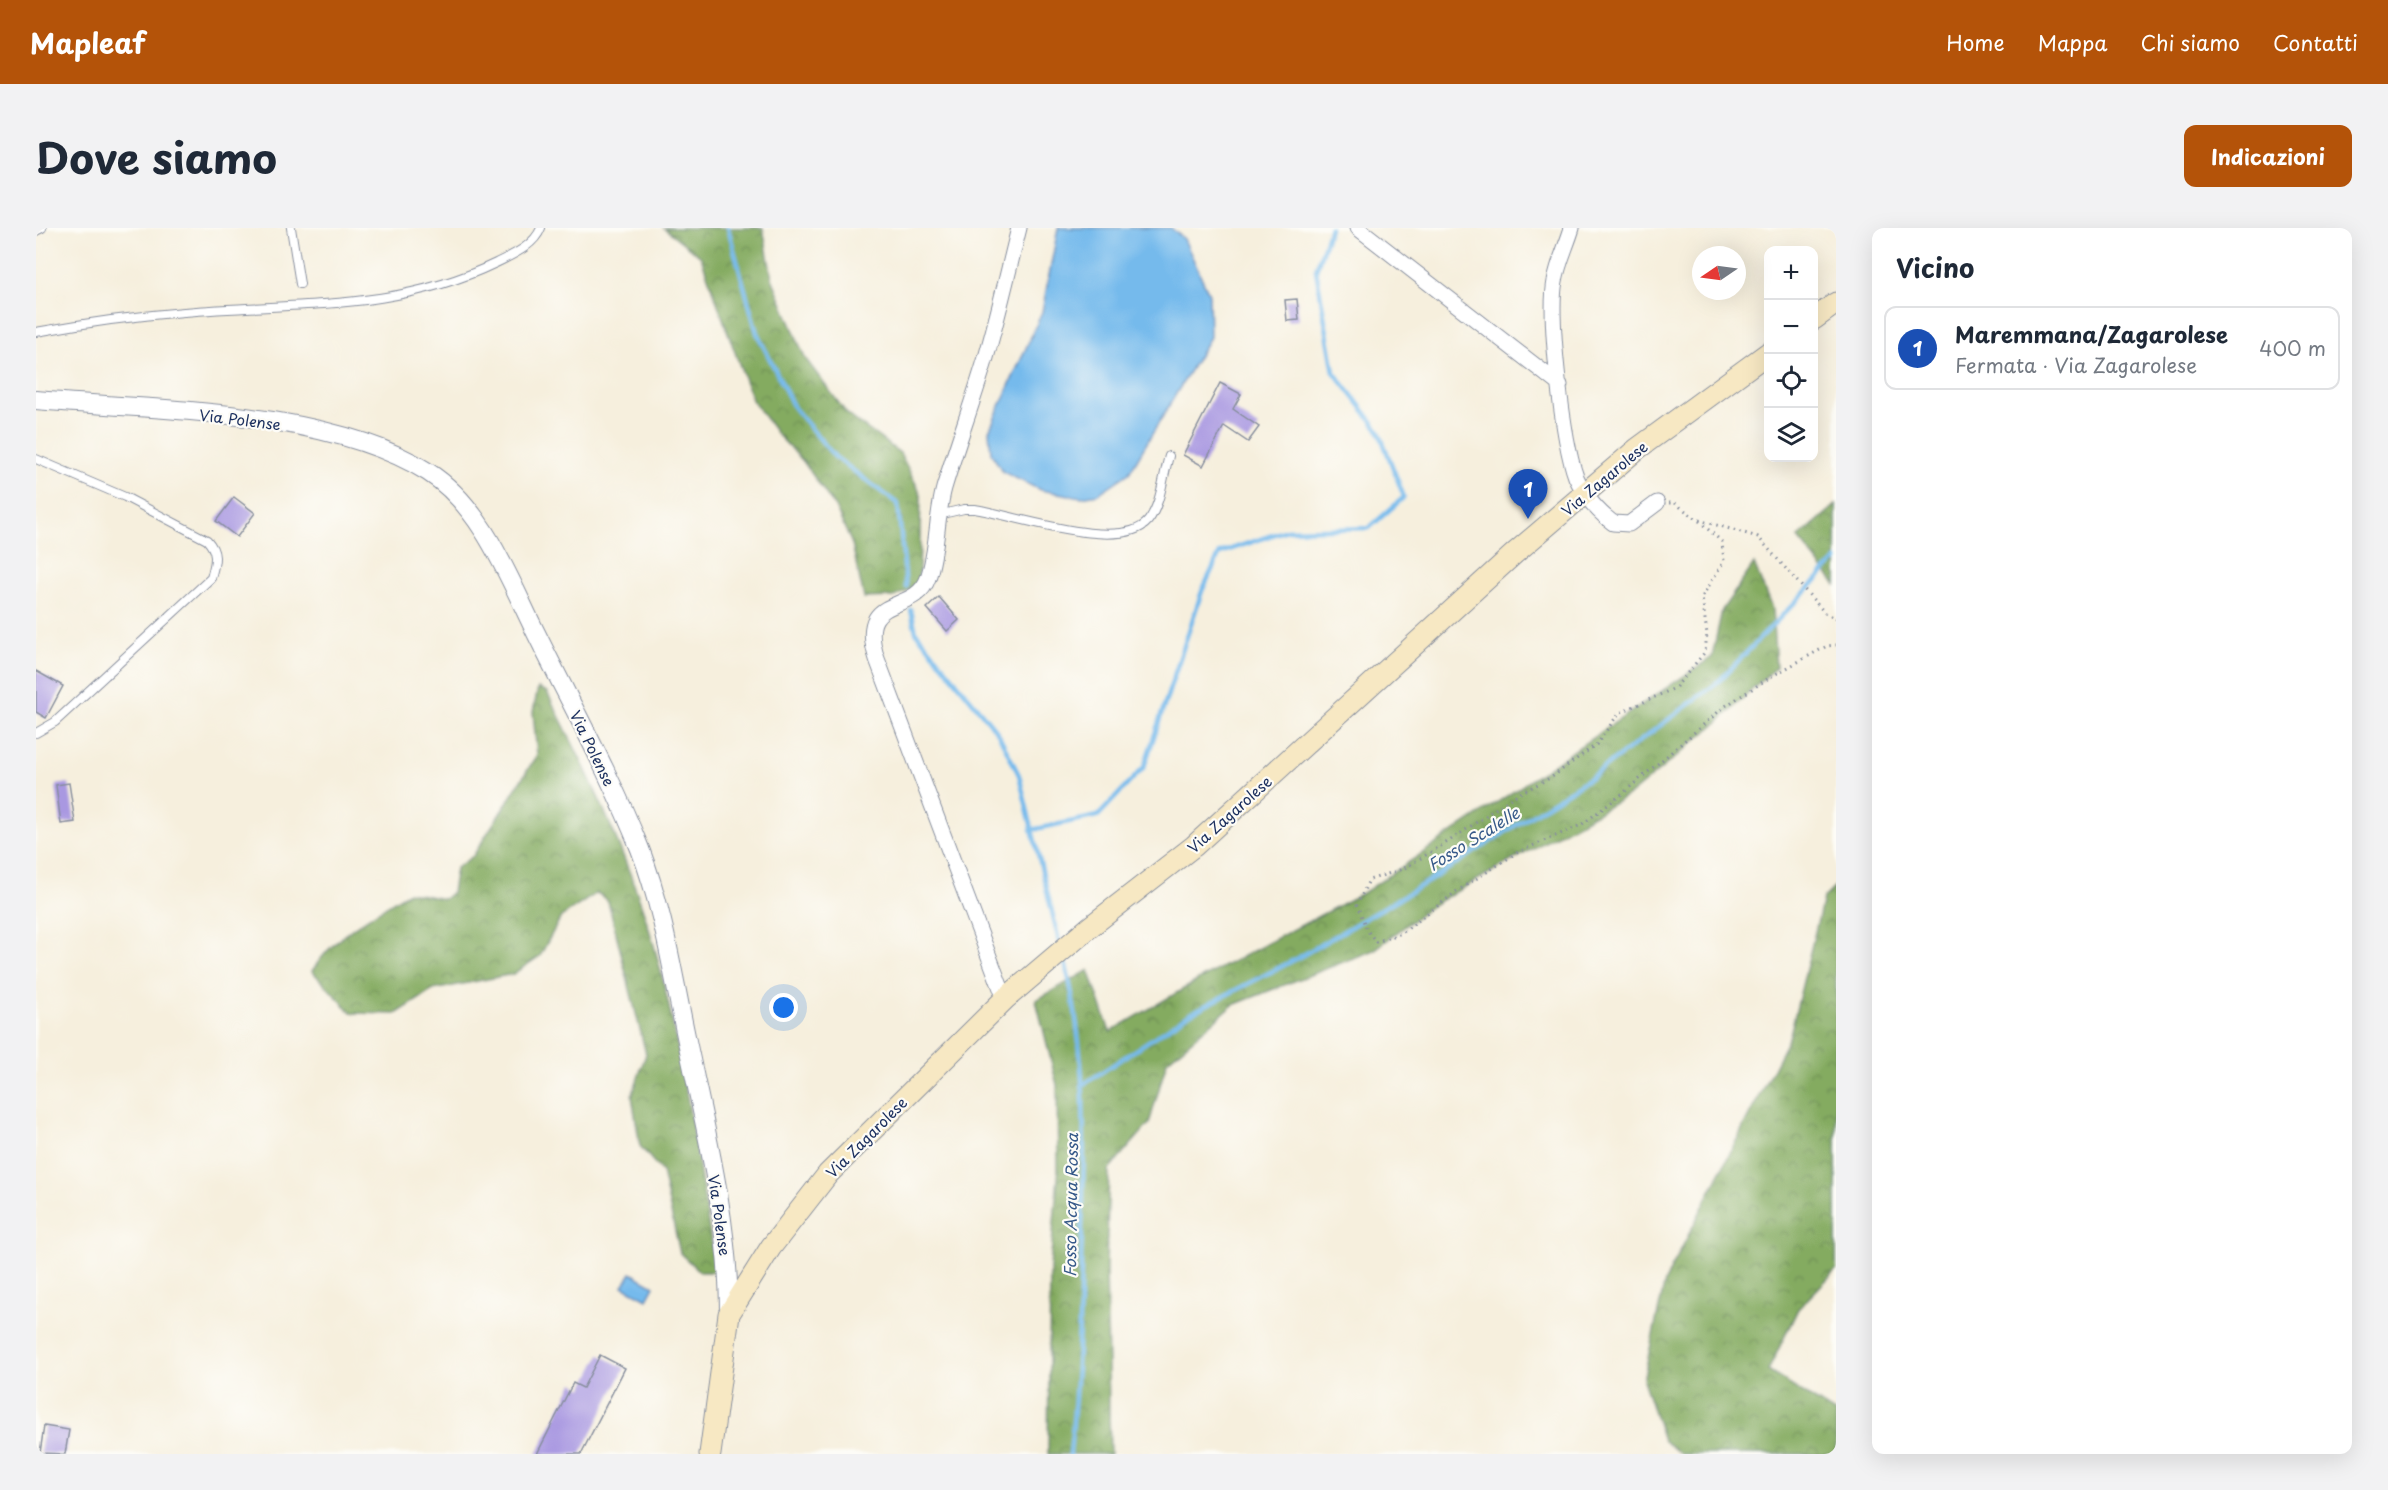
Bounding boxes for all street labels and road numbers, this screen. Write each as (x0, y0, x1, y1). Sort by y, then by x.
street label: Via Polense (198, 403, 282, 435)
street label: Via Zagarolese (1556, 435, 1652, 521)
street label: Via Polense (565, 706, 621, 790)
street label: Via Zagarolese (1182, 770, 1276, 858)
street label: Via Zagarolese (820, 1091, 912, 1183)
street label: Via Polense (703, 1173, 737, 1257)

